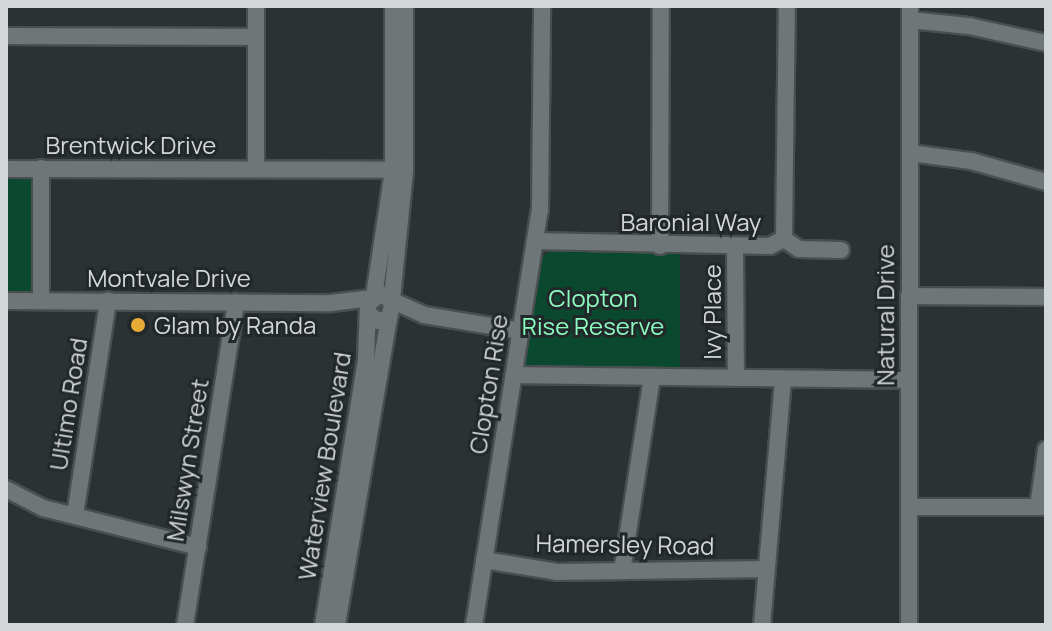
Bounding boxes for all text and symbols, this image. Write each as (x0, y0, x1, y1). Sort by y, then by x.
street label: Brentwick Drive (46, 131, 216, 159)
street label: Baronial Way (621, 208, 761, 236)
street label: Natural Drive (871, 244, 899, 386)
street label: Montvale Drive (87, 264, 251, 292)
street label: Ivy Place (698, 264, 726, 360)
park label: Clopton Rise Reserve (522, 284, 664, 340)
place label: Glam by Randa (154, 311, 316, 339)
street label: Clopton Rise (463, 312, 513, 456)
marker: Glam by Randa (129, 316, 147, 334)
street label: Ultimo Road (43, 336, 93, 472)
street label: Waterview Boulevard (292, 350, 356, 582)
street label: Milswyn Street (160, 377, 214, 543)
street label: Hamersley Road (535, 528, 715, 560)

